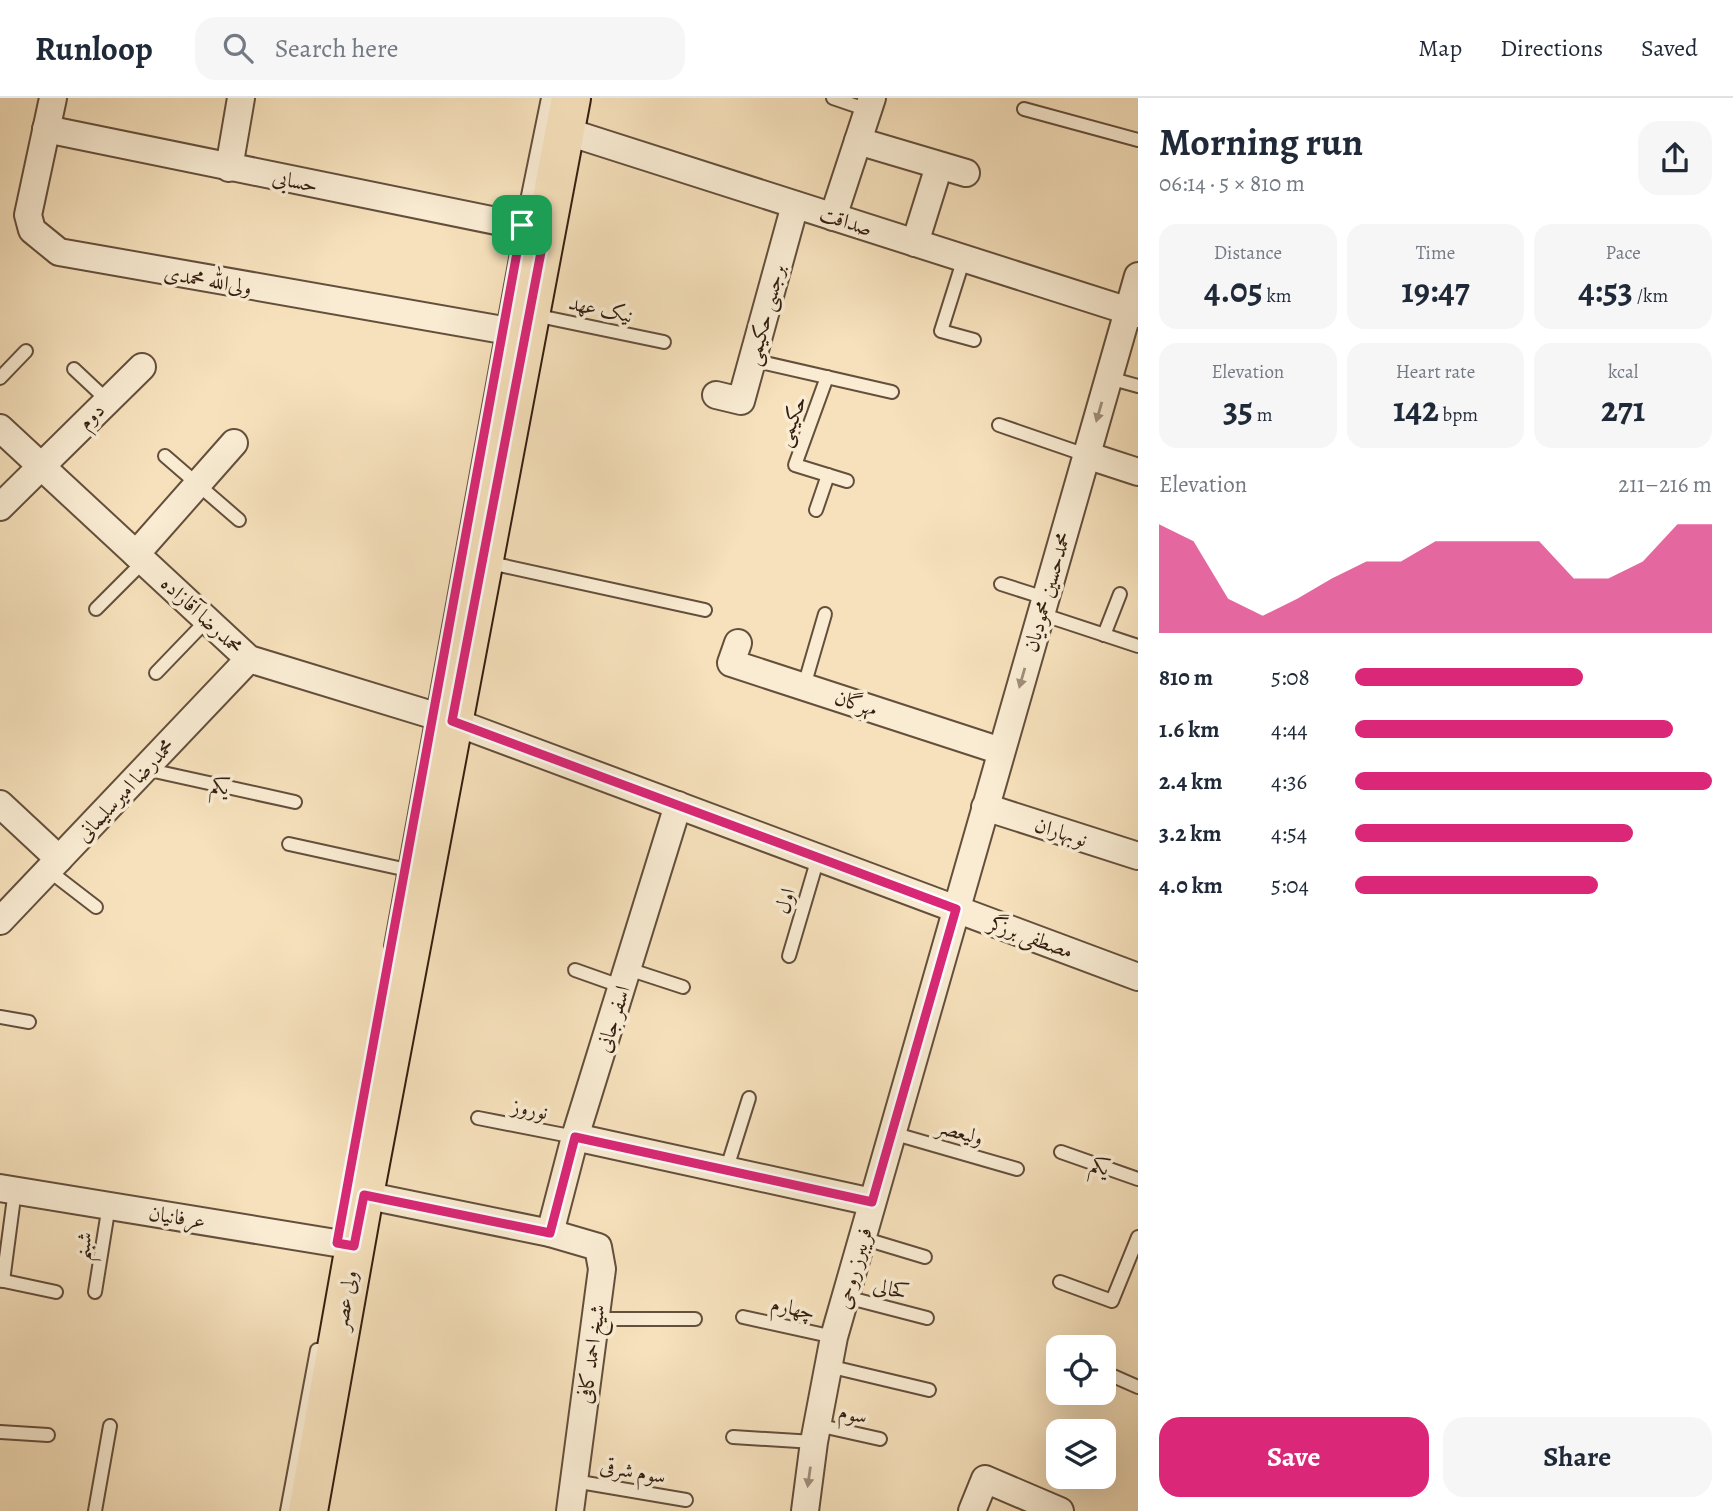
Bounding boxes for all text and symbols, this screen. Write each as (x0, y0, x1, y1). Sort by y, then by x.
search box (195, 17, 685, 80)
text: Runloop (35, 26, 153, 71)
icon: search (219, 29, 257, 67)
text: Search here (275, 31, 398, 66)
text: Map (1418, 32, 1462, 64)
text: Directions (1500, 32, 1603, 64)
text: Saved (1641, 32, 1698, 64)
text: Morning run (1159, 116, 1363, 168)
button: share (1638, 121, 1712, 195)
street label: حسابی (270, 163, 320, 200)
text: 06:14 · 5 × 810 m (1159, 168, 1305, 199)
pin (492, 195, 552, 255)
street label: صداقت (816, 199, 876, 243)
icon: arrive (503, 206, 541, 244)
text: Distance (1214, 240, 1282, 266)
text: Time (1416, 240, 1455, 266)
text: Pace (1606, 240, 1641, 266)
street label: ولی‌الله محمدی (162, 256, 255, 302)
street label: برجسی حکیمی (738, 261, 793, 369)
text: 4.05 (1204, 266, 1263, 314)
text: 19:47 (1401, 266, 1470, 314)
text: 4:53 (1578, 266, 1633, 314)
text: km (1263, 283, 1292, 309)
text: /km (1633, 283, 1668, 309)
street label: نیک عهد (566, 289, 636, 329)
text: Elevation (1211, 359, 1284, 385)
text: Heart rate (1396, 359, 1475, 385)
text: kcal (1608, 359, 1638, 385)
text: 35 (1223, 385, 1253, 433)
text: 142 (1393, 385, 1439, 433)
text: 271 (1601, 385, 1645, 433)
street label: حکیمی (769, 392, 813, 450)
street label: دوم (71, 396, 113, 438)
one-way arrow (1093, 402, 1103, 423)
text: m (1253, 402, 1273, 428)
text: bpm (1439, 402, 1478, 428)
text: Elevation (1159, 469, 1247, 500)
text: 211–216 m (1618, 469, 1712, 500)
street label: محمدحسین محمودیان (1016, 528, 1078, 655)
street label: محمدرضا آقازاده (155, 570, 249, 660)
text: 810 m (1159, 662, 1213, 693)
text: 5:08 (1271, 662, 1310, 693)
one-way arrow (1017, 668, 1027, 689)
street label: مهرگان (831, 683, 881, 723)
text: 1.6 km (1159, 714, 1219, 745)
text: 4:44 (1271, 714, 1308, 745)
street label: محمدرضا امیرسلیمانی (70, 732, 181, 848)
text: 2.4 km (1159, 766, 1222, 797)
text: 4:36 (1271, 766, 1307, 797)
street label: یکم (206, 770, 233, 808)
street label: نوبهاران (1031, 810, 1091, 854)
text: 3.2 km (1159, 818, 1222, 849)
text: 4:54 (1271, 818, 1307, 849)
text: 4.0 km (1159, 870, 1223, 901)
text: 5:04 (1271, 870, 1309, 901)
street label: اول (768, 885, 802, 917)
street label: مصطفی برزگر (983, 908, 1077, 966)
street label: اسفر جانی (589, 982, 637, 1056)
street label: نوروز (507, 1091, 551, 1126)
street label: ولیعصر (932, 1111, 987, 1152)
street label: یکم (1085, 1150, 1114, 1188)
street label: عرفانیان (146, 1199, 207, 1236)
street label: فریبرز روحی (829, 1224, 879, 1312)
street label: شبنم (67, 1230, 106, 1264)
street label: ولی عصر (326, 1268, 364, 1334)
street label: کحالی (870, 1271, 912, 1307)
street label: چهارم (767, 1289, 818, 1331)
street label: شیخ احمد کافی (570, 1303, 617, 1406)
map controls (1046, 1335, 1116, 1489)
button: locate (1046, 1335, 1116, 1405)
street label: سوم (835, 1397, 870, 1435)
button: Save (1159, 1417, 1429, 1497)
button: Share (1443, 1417, 1712, 1497)
button: layers (1046, 1419, 1116, 1489)
street label: سوم شرقی (597, 1451, 668, 1495)
one-way arrow (804, 1466, 815, 1488)

